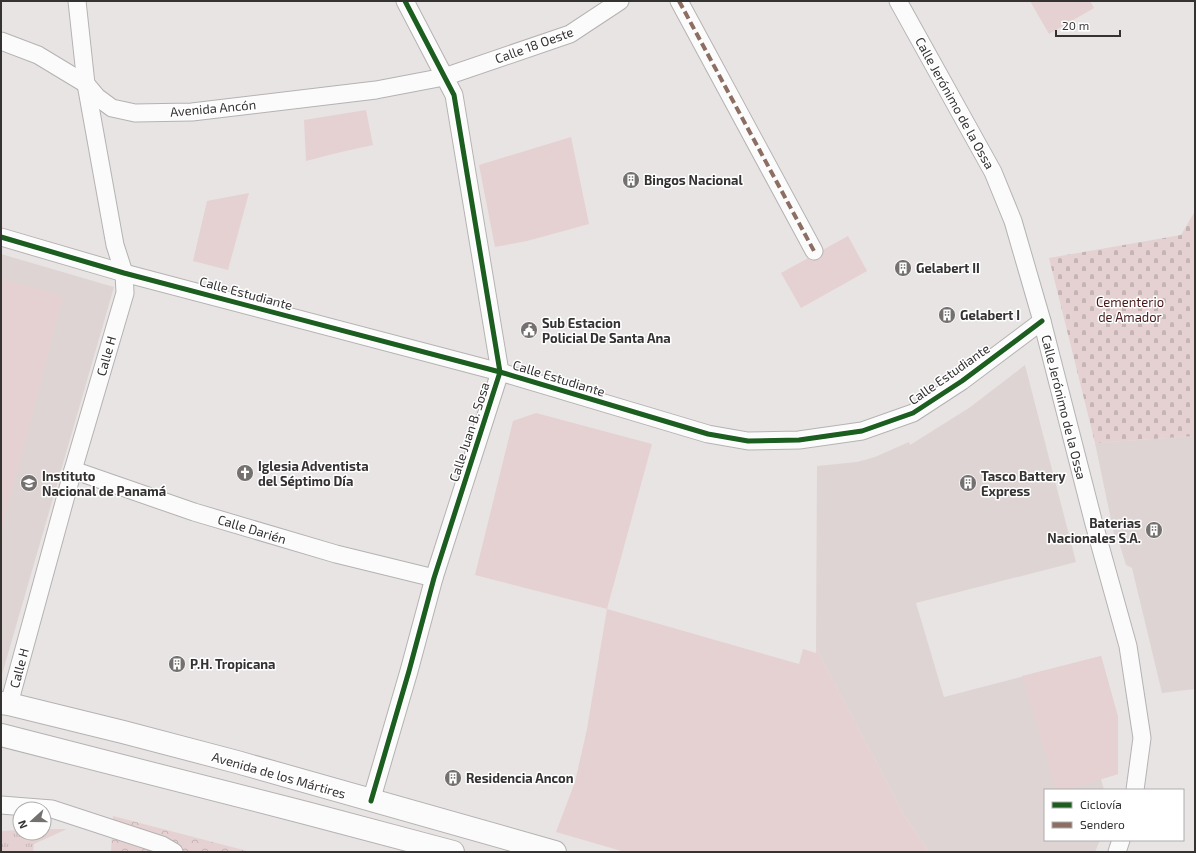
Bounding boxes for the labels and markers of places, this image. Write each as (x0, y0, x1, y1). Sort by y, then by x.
building icon: Bingos Nacional (621, 170, 641, 190)
place label: Bingos Nacional (644, 172, 743, 188)
building icon: Gelabert II (893, 258, 913, 278)
place label: Gelabert II (916, 260, 980, 276)
building icon: Gelabert I (937, 305, 957, 325)
place label: Gelabert I (960, 307, 1020, 323)
place label: Sub Estacion Policial De Santa Ana (542, 315, 671, 346)
public building icon: Sub Estacion Policial De Santa Ana (519, 320, 539, 340)
place label: Iglesia Adventista del Séptimo Día (258, 458, 369, 489)
church icon: Iglesia Adventista del Séptimo Día (235, 463, 255, 483)
place label: Instituto Nacional de Panamá (42, 468, 166, 499)
place label: Tasco Battery Express (981, 468, 1066, 499)
school or university icon: Instituto Nacional de Panamá (19, 473, 39, 493)
building icon: Tasco Battery Express (958, 473, 978, 493)
place label: Baterias Nacionales S.A. (1047, 515, 1141, 546)
building icon: Baterias Nacionales S.A. (1144, 520, 1164, 540)
building icon: P.H. Tropicana (167, 654, 187, 674)
place label: P.H. Tropicana (190, 656, 276, 672)
building icon: Residencia Ancon (443, 768, 463, 788)
place label: Residencia Ancon (466, 770, 574, 786)

